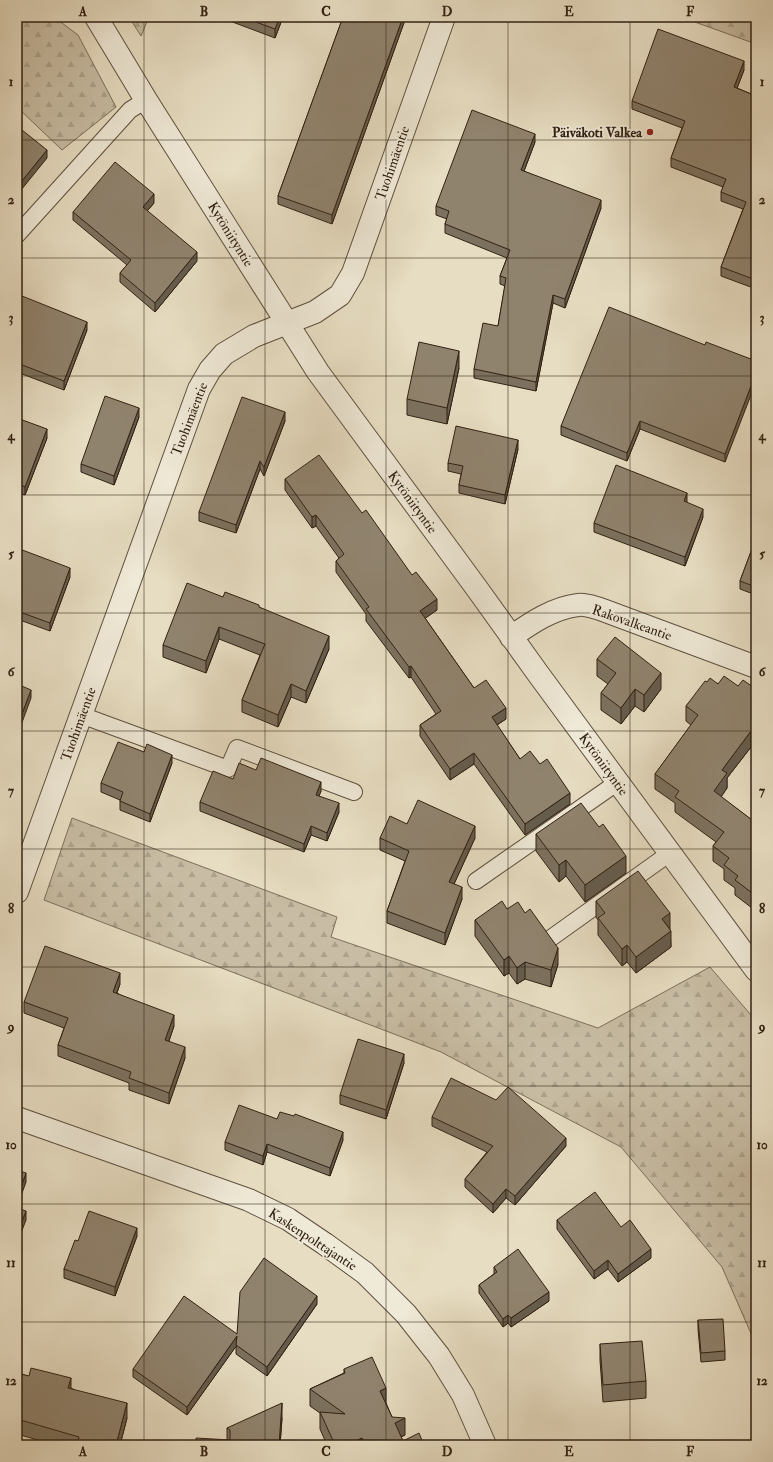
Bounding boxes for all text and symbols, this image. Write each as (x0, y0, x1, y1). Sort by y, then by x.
text: A (78, 4, 88, 20)
text: B (200, 4, 208, 20)
text: C (321, 4, 331, 20)
text: D (442, 4, 453, 20)
text: E (564, 4, 574, 20)
text: F (686, 4, 695, 20)
text: 1 (9, 74, 14, 90)
text: 1 (760, 74, 765, 90)
street label: Tuohimäentie (372, 124, 413, 203)
place label: Päiväkoti Valkea (552, 124, 643, 141)
marker: Päiväkoti Valkea (645, 127, 655, 137)
text: 2 (8, 192, 15, 208)
text: 2 (759, 192, 766, 208)
street label: Kytöniityntie (203, 199, 257, 270)
text: 3 (9, 310, 14, 326)
text: 3 (760, 310, 765, 326)
street label: Tuohimäentie (168, 380, 211, 458)
text: 4 (6, 428, 15, 444)
text: 4 (757, 428, 766, 444)
street label: Kytöniityntie (383, 468, 441, 538)
text: 5 (8, 546, 14, 562)
text: 5 (759, 546, 765, 562)
street label: Rakovalkeantie (590, 601, 674, 644)
text: 6 (8, 664, 16, 680)
text: 6 (759, 664, 767, 680)
street label: Tuohimäentie (57, 685, 100, 764)
street label: Kytöniityntie (574, 730, 632, 800)
text: 7 (8, 783, 15, 799)
text: 7 (759, 783, 766, 799)
text: 8 (8, 901, 14, 917)
text: 8 (759, 901, 765, 917)
text: 9 (6, 1019, 15, 1035)
text: 9 (757, 1019, 766, 1035)
text: 10 (5, 1137, 17, 1153)
text: 10 (756, 1137, 768, 1153)
street label: Kaskenpolttajantie (265, 1204, 360, 1275)
text: 11 (6, 1255, 16, 1271)
text: 11 (757, 1255, 767, 1271)
text: 12 (5, 1373, 17, 1389)
text: 12 (756, 1373, 768, 1389)
text: A (78, 1444, 88, 1460)
text: B (200, 1444, 208, 1460)
text: C (321, 1444, 331, 1460)
text: D (442, 1444, 453, 1460)
text: E (564, 1444, 574, 1460)
text: F (686, 1444, 695, 1460)

